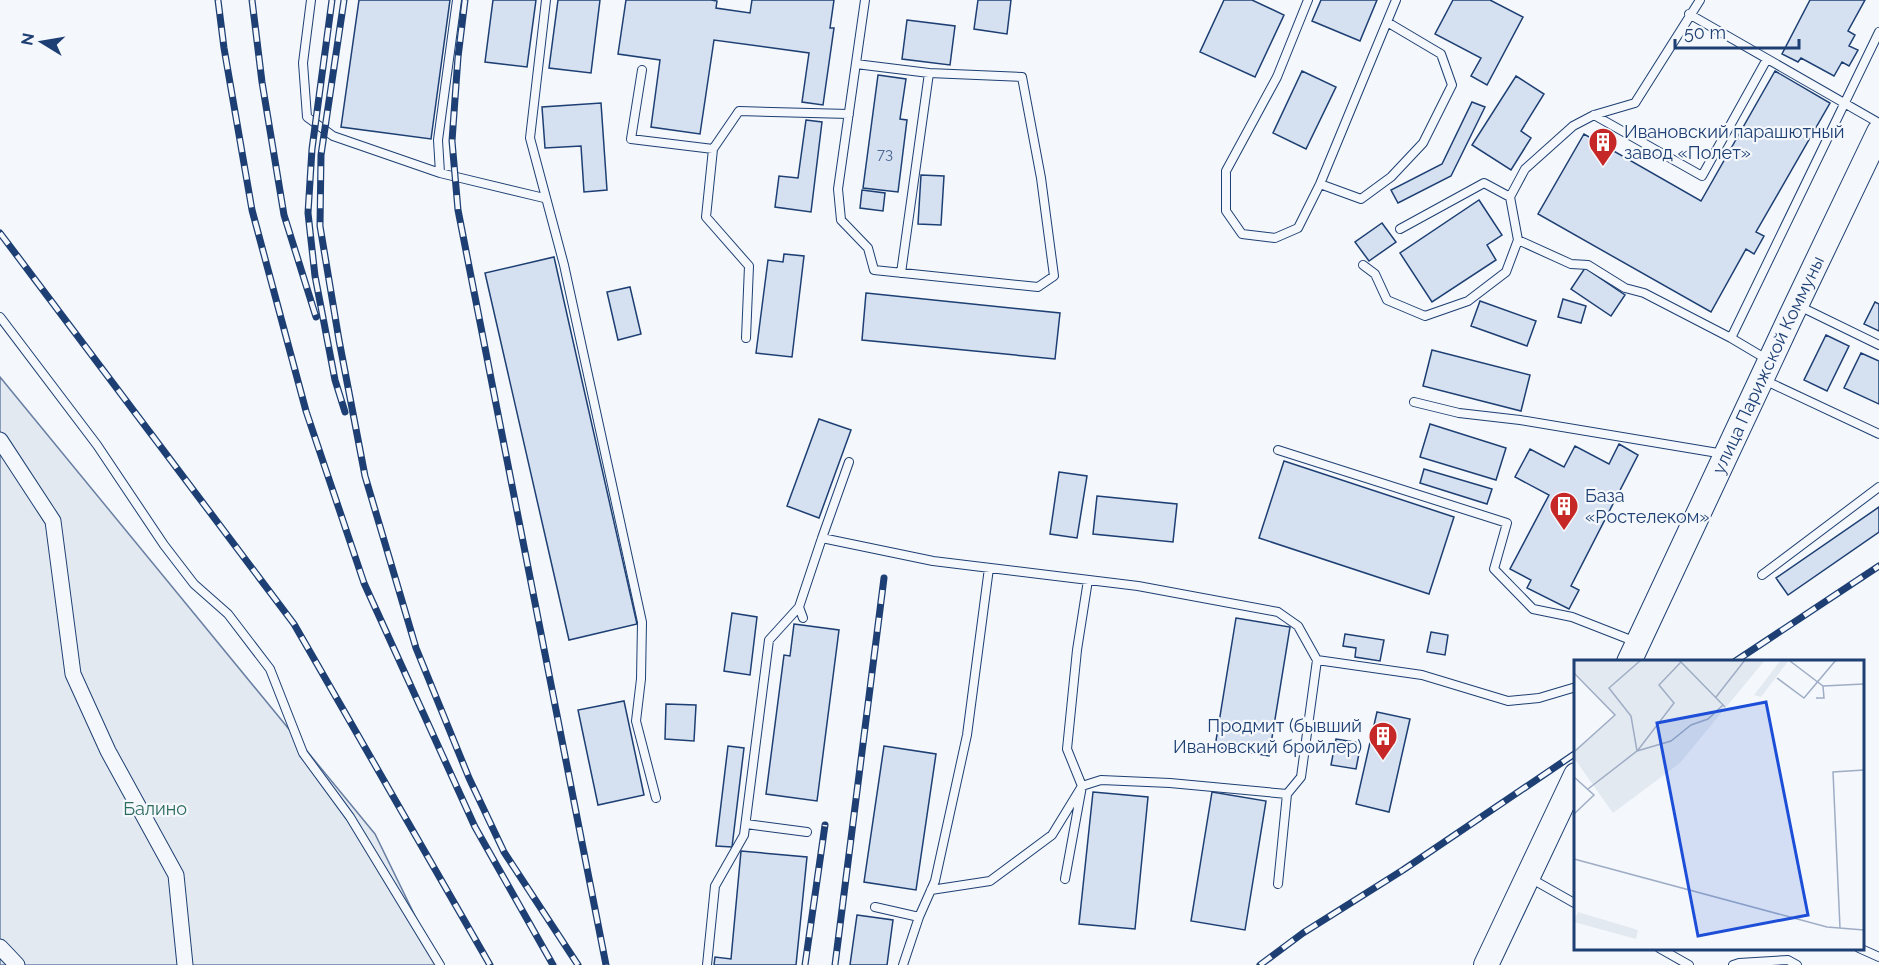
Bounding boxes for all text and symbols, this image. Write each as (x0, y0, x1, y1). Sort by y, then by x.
north arrow (12, 12, 72, 72)
scale bar (1675, 12, 1800, 50)
text: 50 m (1684, 22, 1726, 43)
text: N (17, 31, 38, 47)
place label: Ивановский парашютный завод «Полет» (1624, 121, 1844, 163)
building icon: Ивановский парашютный завод «Полет» (1587, 126, 1619, 168)
house number: 73 (877, 145, 893, 163)
street label: улица Парижской Коммуны (1708, 252, 1828, 477)
place label: База «Ростелеком» (1585, 485, 1710, 527)
building icon: База «Ростелеком» (1548, 490, 1580, 532)
inset map (1574, 660, 1864, 950)
place label: Продмит (бывший Ивановский бройлер) (1173, 715, 1362, 757)
building icon: Продмит (бывший Ивановский бройлер) (1367, 720, 1399, 762)
park label: Балино (123, 798, 187, 819)

